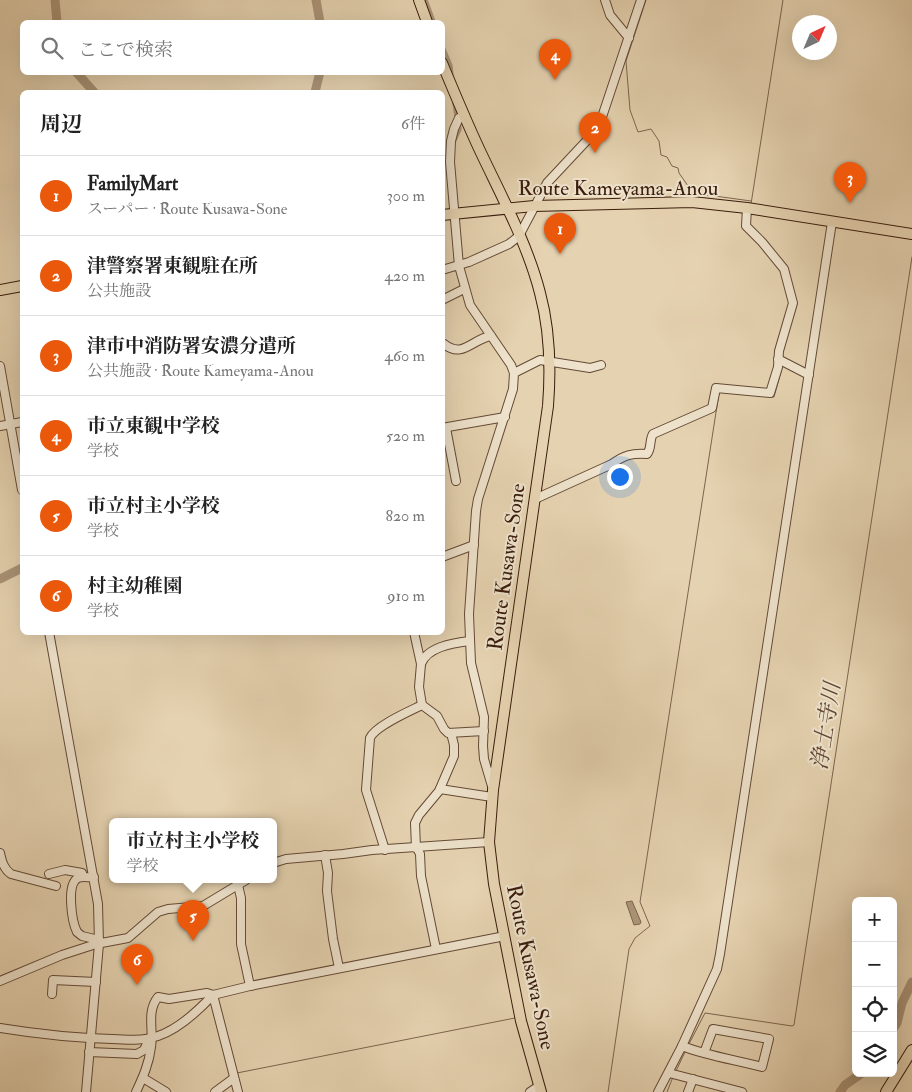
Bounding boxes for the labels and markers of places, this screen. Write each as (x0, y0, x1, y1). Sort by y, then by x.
pin: 4 (539, 39, 571, 80)
pin: 2 (579, 112, 611, 153)
pin: 3 (834, 162, 866, 203)
pin: 1 (544, 213, 576, 254)
pin: 5 (177, 900, 209, 941)
pin: 6 (121, 944, 153, 985)

